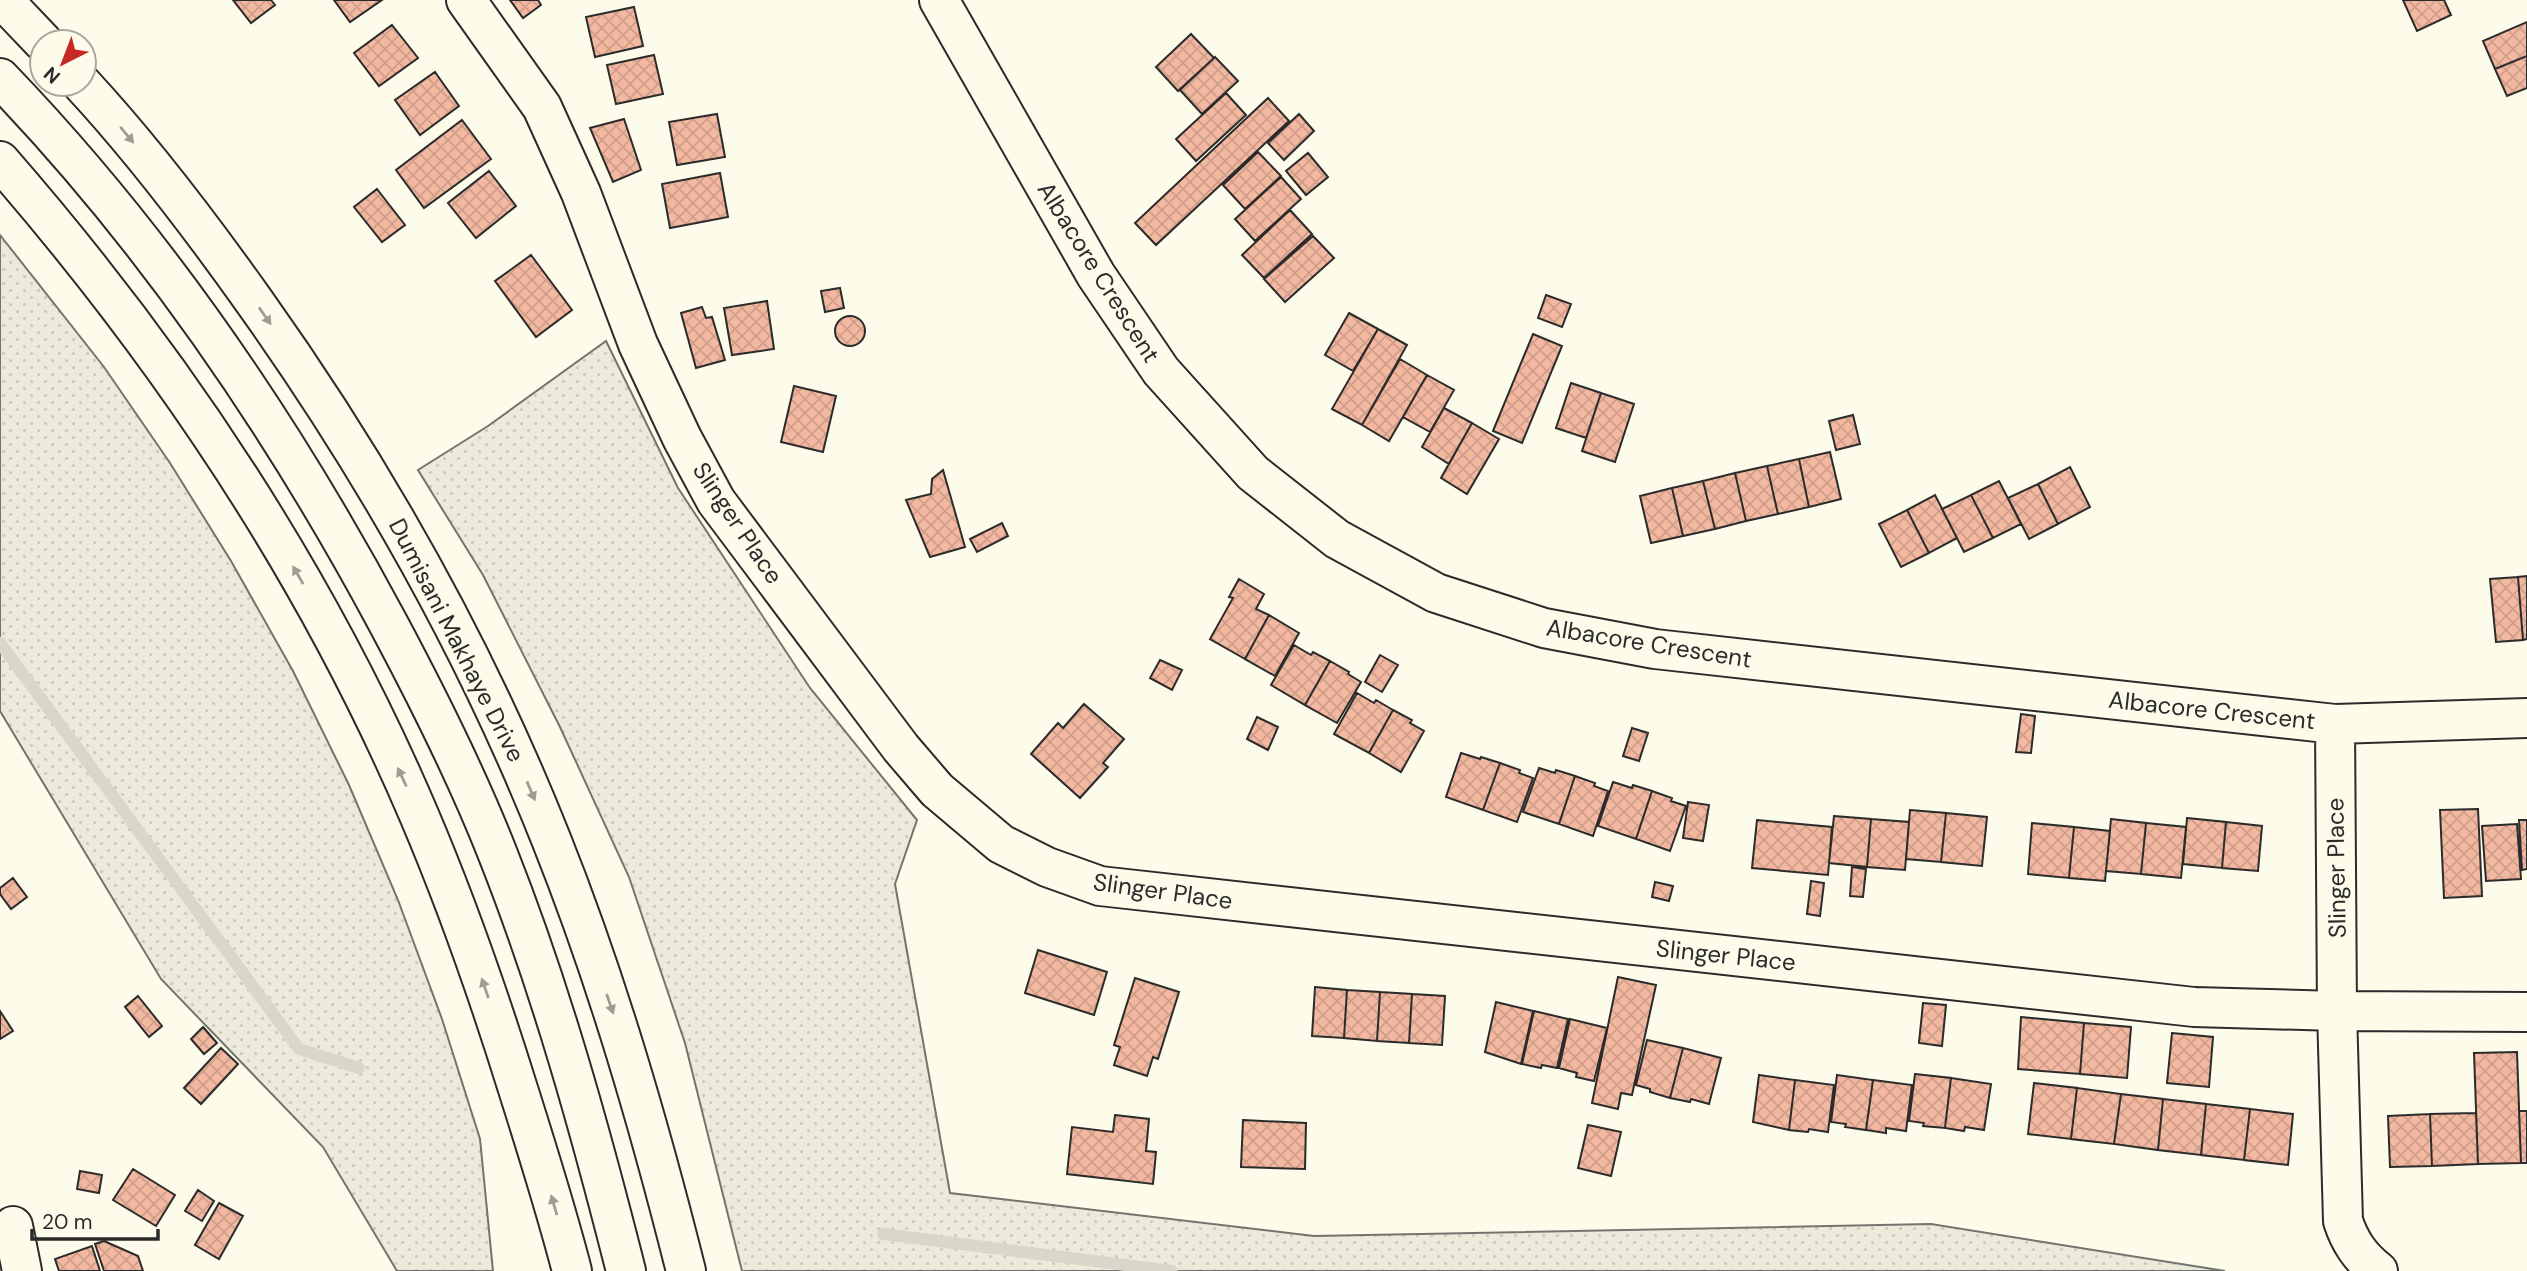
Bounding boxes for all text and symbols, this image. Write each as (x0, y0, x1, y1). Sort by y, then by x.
north arrow (28, 28, 98, 98)
text: N (38, 61, 65, 89)
one-way arrow (120, 125, 135, 143)
street label: Albacore Crescent (1031, 176, 1167, 368)
one-way arrow (258, 307, 272, 325)
street label: Slinger Place (686, 456, 790, 590)
street label: Dumisani Makhaye Drive (382, 513, 532, 767)
one-way arrow (291, 565, 304, 584)
street label: Albacore Crescent (1544, 611, 1754, 675)
street label: Albacore Crescent (2107, 684, 2317, 736)
one-way arrow (396, 767, 407, 787)
one-way arrow (526, 781, 537, 802)
street label: Slinger Place (2319, 798, 2353, 938)
street label: Slinger Place (1091, 866, 1235, 916)
street label: Slinger Place (1655, 932, 1797, 978)
one-way arrow (479, 978, 490, 999)
one-way arrow (606, 994, 616, 1015)
one-way arrow (548, 1194, 558, 1215)
scale bar (32, 1198, 158, 1242)
text: 20 m (42, 1208, 93, 1236)

